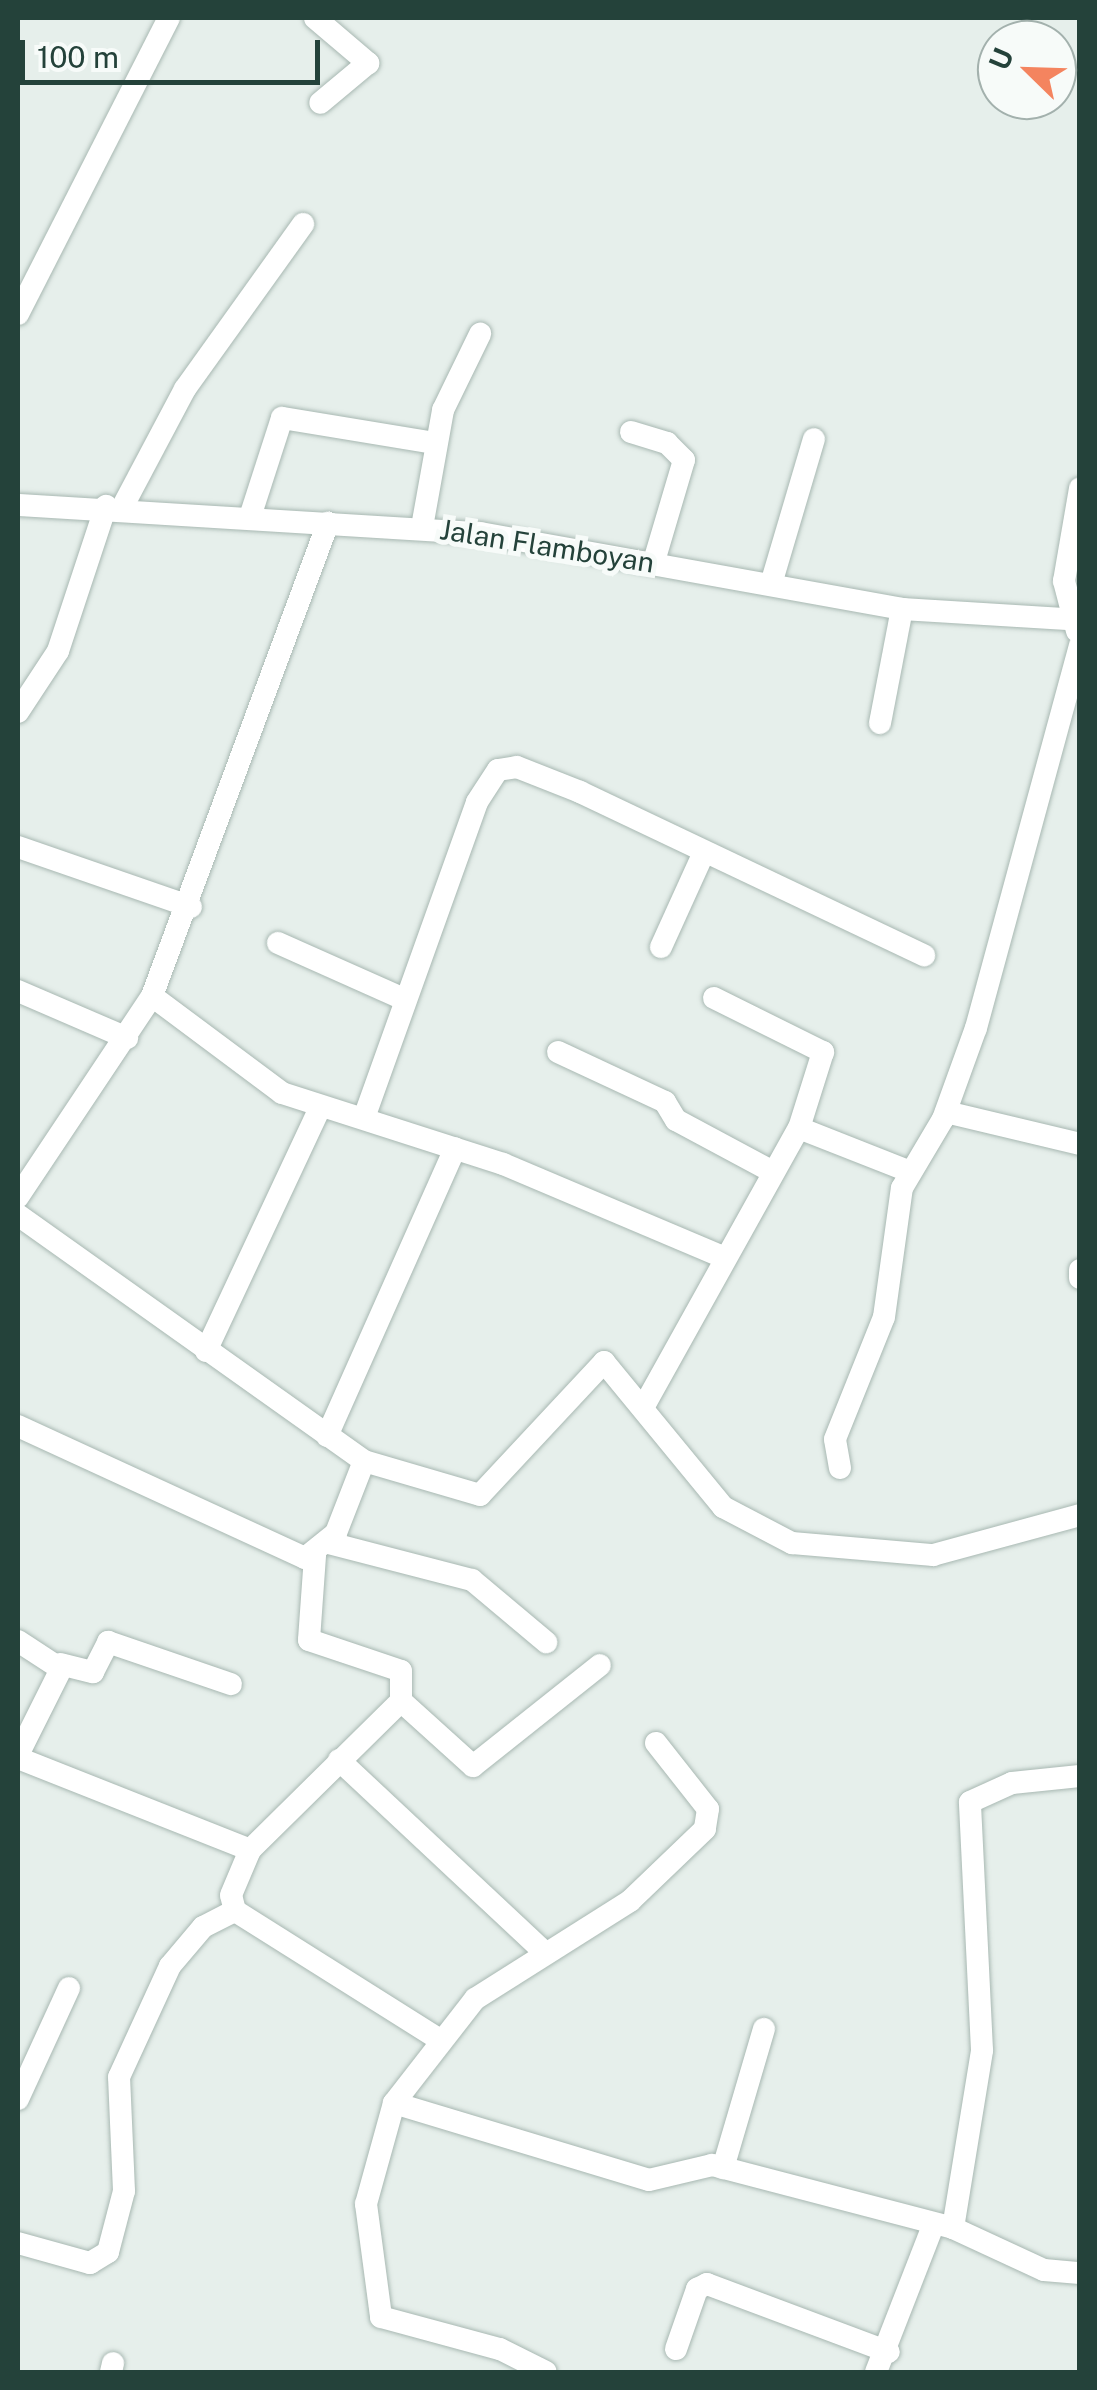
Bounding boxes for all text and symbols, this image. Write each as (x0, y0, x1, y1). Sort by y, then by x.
scale bar (25, 20, 325, 82)
north arrow (977, 20, 1077, 120)
text: 100 m (37, 39, 119, 75)
text: U (982, 43, 1020, 75)
street label: Jalan Flamboyan (437, 512, 657, 580)

